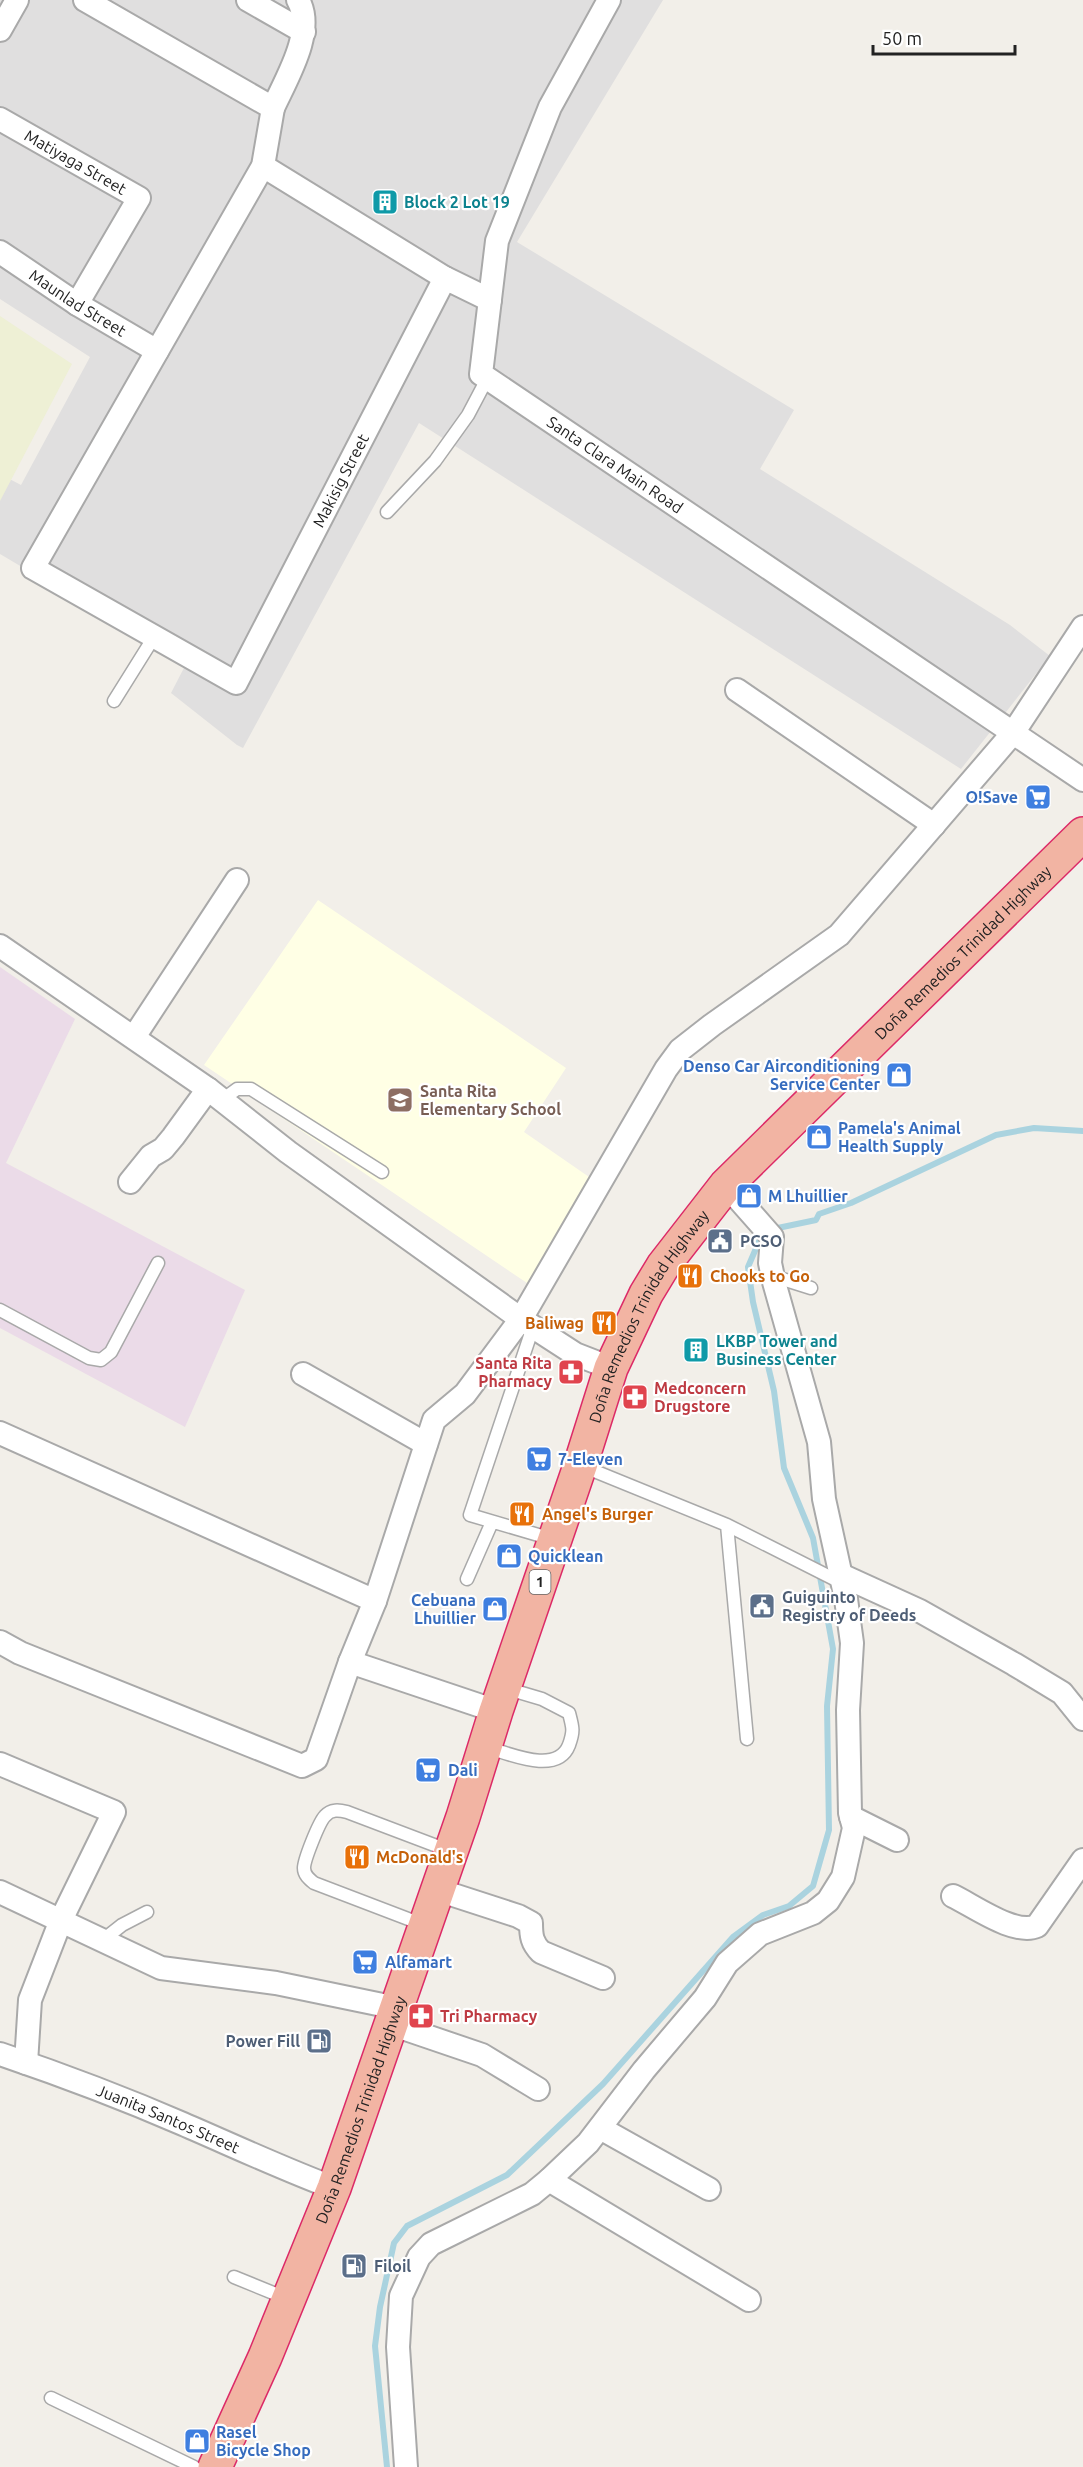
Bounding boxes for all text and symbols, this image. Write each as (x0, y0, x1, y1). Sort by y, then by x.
scale bar (873, 18, 1016, 56)
text: 50 m (882, 28, 922, 48)
street label: Matiyaga Street (22, 126, 130, 198)
building icon: Block 2 Lot 19 (370, 187, 400, 217)
place label: Block 2 Lot 19 (404, 193, 510, 211)
street label: Maunlad Street (26, 266, 130, 340)
street label: Santa Clara Main Road (544, 412, 686, 517)
street label: Makisig Street (309, 430, 372, 530)
supermarket icon: O!Save (1023, 782, 1053, 812)
place label: O!Save (966, 788, 1018, 806)
street label: Doña Remedios Trinidad Highway (871, 862, 1055, 1043)
place label: Denso Car Airconditioning Service Center (683, 1057, 880, 1093)
shop icon: Denso Car Airconditioning Service Center (884, 1060, 914, 1090)
place label: Santa Rita Elementary School (420, 1082, 561, 1118)
school or university icon: Santa Rita Elementary School (385, 1085, 415, 1115)
place label: Pamela's Animal Health Supply (838, 1119, 961, 1155)
shop icon: Pamela's Animal Health Supply (804, 1122, 834, 1152)
shop icon: M Lhuillier (734, 1181, 764, 1211)
place label: M Lhuillier (768, 1187, 848, 1205)
street label: Doña Remedios Trinidad Highway (585, 1206, 712, 1425)
public building icon: PCSO (705, 1226, 735, 1256)
place label: PCSO (740, 1232, 782, 1250)
restaurant icon: Chooks to Go (675, 1261, 705, 1291)
place label: Chooks to Go (710, 1267, 810, 1285)
restaurant icon: Baliwag (589, 1308, 619, 1338)
place label: Baliwag (525, 1314, 584, 1332)
place label: LKBP Tower and Business Center (716, 1332, 838, 1368)
building icon: LKBP Tower and Business Center (681, 1335, 711, 1365)
place label: Santa Rita Pharmacy (475, 1354, 552, 1390)
pharmacy icon: Santa Rita Pharmacy (556, 1357, 586, 1387)
place label: Medconcern Drugstore (654, 1379, 746, 1415)
pharmacy icon: Medconcern Drugstore (620, 1382, 650, 1412)
supermarket icon: 7-Eleven (524, 1444, 554, 1474)
place label: 7-Eleven (558, 1450, 623, 1468)
restaurant icon: Angel's Burger (507, 1499, 537, 1529)
place label: Angel's Burger (542, 1505, 653, 1523)
shop icon: Quicklean (494, 1541, 524, 1571)
place label: Quicklean (528, 1547, 603, 1565)
road number: 1 (530, 1570, 550, 1594)
place label: Guiguinto Registry of Deeds (782, 1588, 916, 1624)
place label: Cebuana Lhuillier (411, 1591, 476, 1627)
public building icon: Guiguinto Registry of Deeds (747, 1591, 777, 1621)
shop icon: Cebuana Lhuillier (480, 1594, 510, 1624)
supermarket icon: Dali (413, 1755, 443, 1785)
place label: Dali (448, 1761, 478, 1779)
restaurant icon: McDonald's (342, 1842, 372, 1872)
place label: McDonald's (376, 1848, 463, 1866)
supermarket icon: Alfamart (350, 1947, 380, 1977)
place label: Alfamart (385, 1953, 452, 1971)
street label: Doña Remedios Trinidad Highway (312, 1993, 409, 2226)
pharmacy icon: Tri Pharmacy (406, 2001, 436, 2031)
place label: Tri Pharmacy (440, 2007, 538, 2025)
fuel station icon: Power Fill (304, 2026, 334, 2056)
place label: Power Fill (226, 2032, 300, 2050)
street label: Juanita Santos Street (94, 2081, 243, 2157)
fuel station icon: Filoil (339, 2251, 369, 2281)
place label: Filoil (374, 2257, 411, 2275)
place label: Rasel Bicycle Shop (216, 2423, 311, 2459)
shop icon: Rasel Bicycle Shop (182, 2426, 212, 2456)

